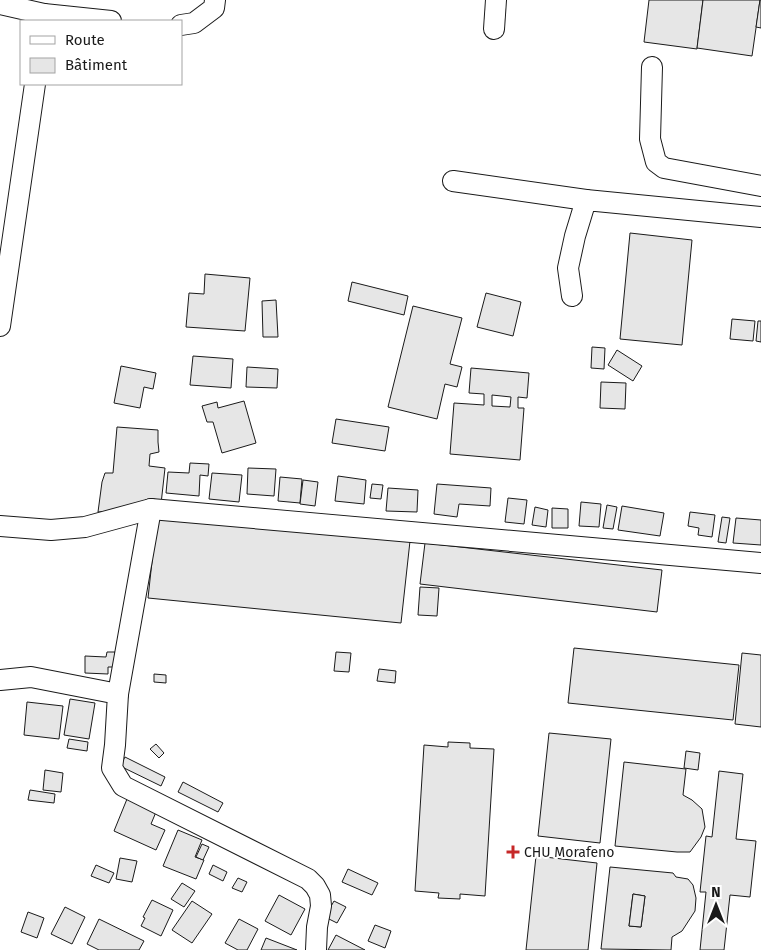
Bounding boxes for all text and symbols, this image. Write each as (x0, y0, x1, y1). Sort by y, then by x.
legend (20, 20, 182, 85)
text: Route (65, 31, 105, 49)
text: Bâtiment (65, 56, 128, 74)
place label: CHU Morafeno (524, 844, 615, 861)
marker: CHU Morafeno (506, 845, 520, 859)
north arrow (691, 880, 741, 930)
text: N (711, 884, 721, 901)

